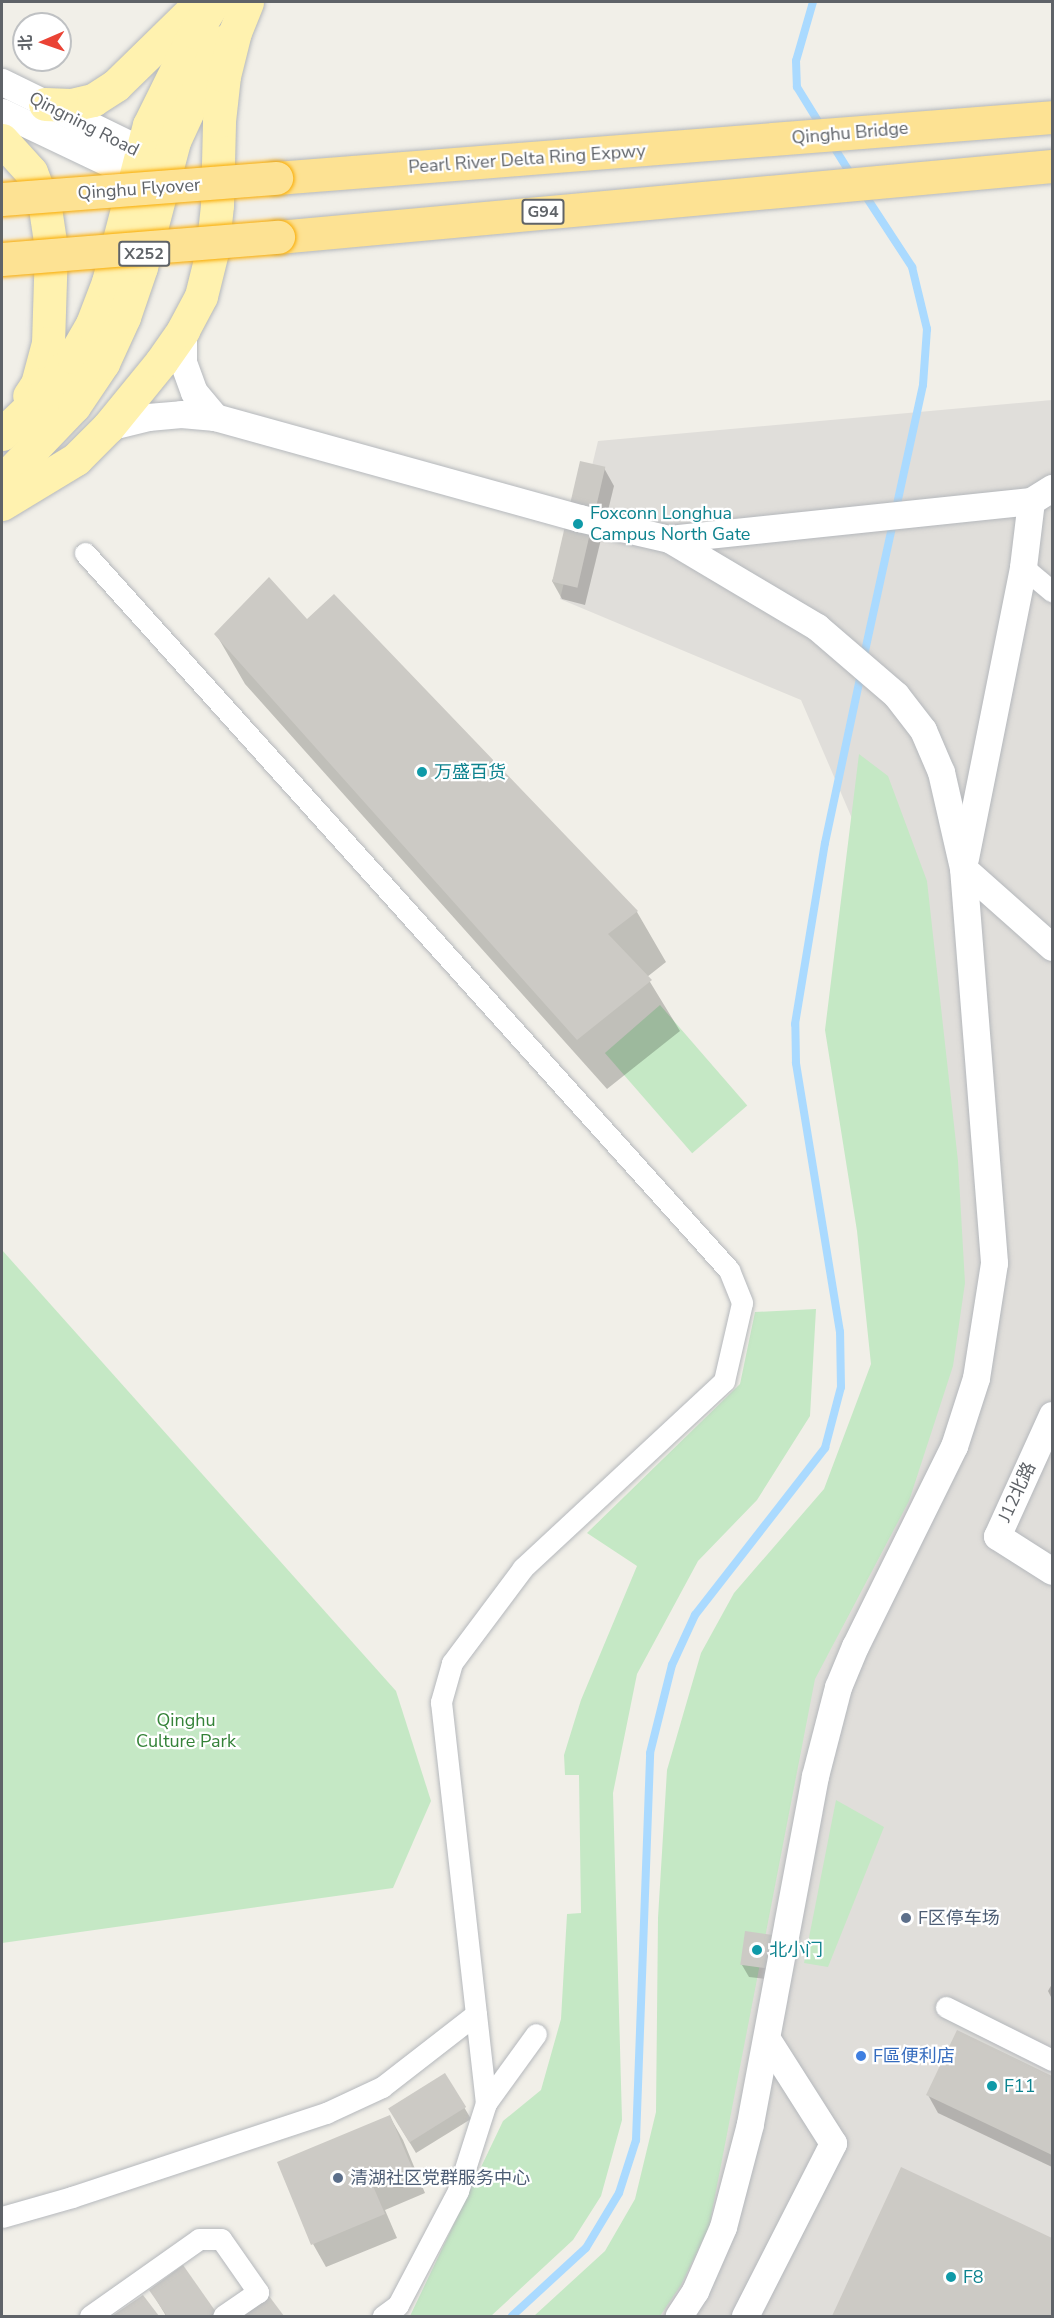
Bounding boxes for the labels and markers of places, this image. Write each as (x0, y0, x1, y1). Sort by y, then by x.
place label: Foxconn Longhua Campus North Gate (590, 503, 750, 546)
marker: Foxconn Longhua Campus North Gate (571, 517, 585, 531)
place label: 万盛百货 (434, 761, 506, 783)
marker: 万盛百货 (415, 765, 429, 779)
place label: F区停车场 (918, 1907, 1000, 1929)
marker: F区停车场 (899, 1911, 913, 1925)
place label: 北小门 (769, 1939, 823, 1961)
marker: 北小门 (750, 1943, 764, 1957)
place label: F區便利店 (873, 2045, 955, 2067)
marker: F區便利店 (854, 2049, 868, 2063)
place label: F11 (1004, 2075, 1035, 2097)
marker: F11 (985, 2079, 999, 2093)
place label: 清湖社区党群服务中心 (350, 2167, 530, 2189)
marker: 清湖社区党群服务中心 (331, 2171, 345, 2185)
place label: F8 (963, 2266, 984, 2288)
marker: F8 (944, 2270, 958, 2284)

